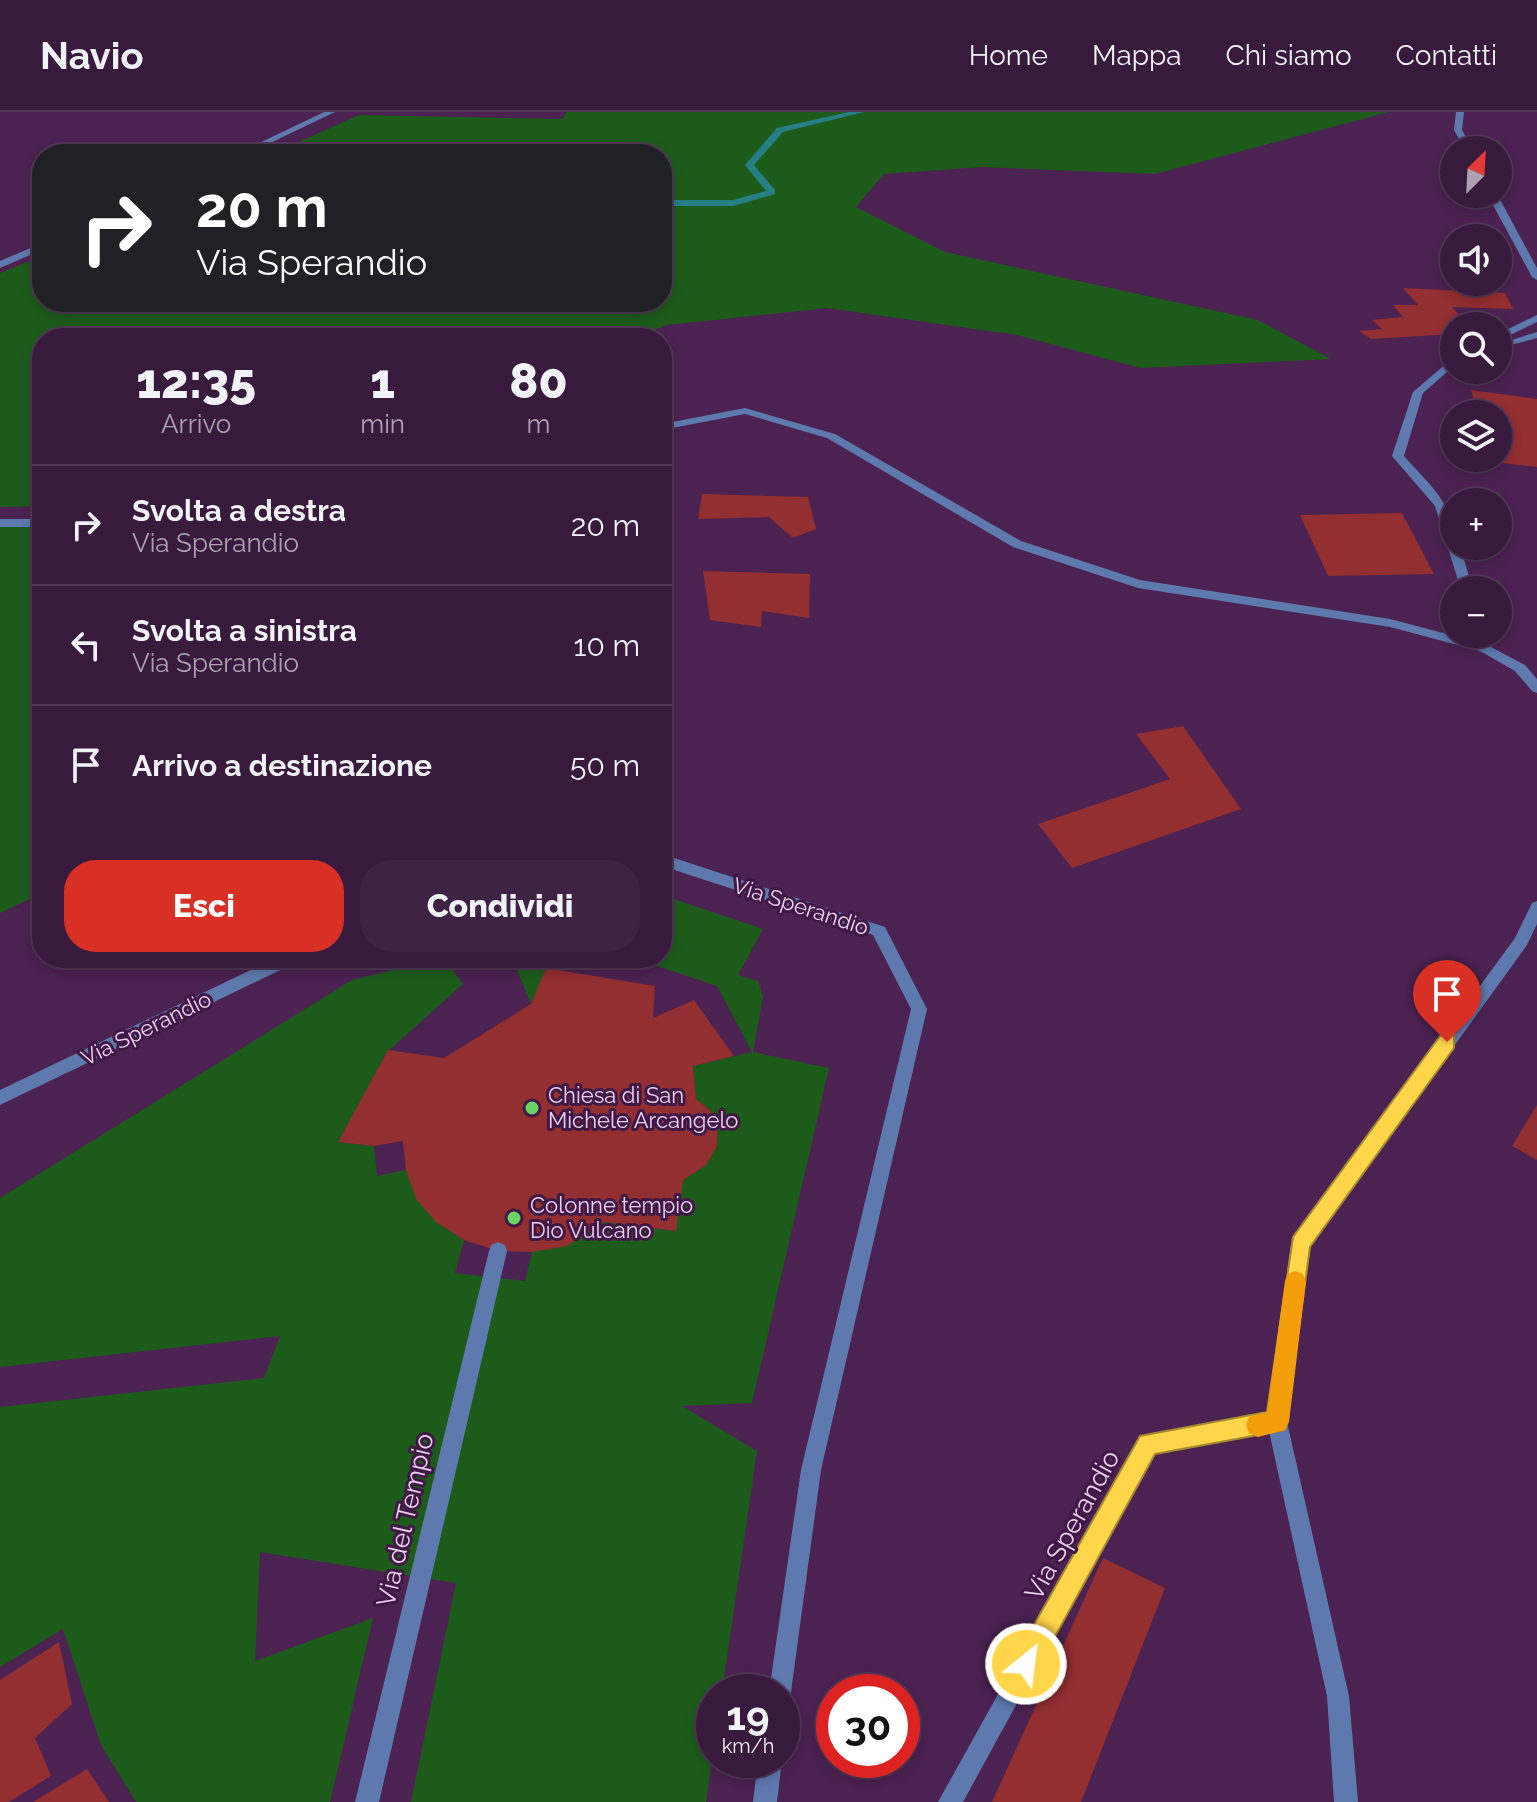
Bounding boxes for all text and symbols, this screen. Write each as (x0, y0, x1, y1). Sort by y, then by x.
text: Navio (40, 33, 143, 78)
text: Home (969, 39, 1048, 72)
text: Mappa (1092, 39, 1181, 72)
text: Chi siamo (1225, 39, 1352, 72)
text: Contatti (1396, 39, 1497, 72)
north arrow (1440, 136, 1512, 208)
map controls (1440, 136, 1512, 648)
text: 20 m (196, 174, 328, 240)
icon: right (64, 176, 168, 280)
button: sound (1440, 224, 1512, 296)
text: Via Sperandio (196, 241, 427, 283)
button: search (1440, 312, 1512, 384)
text: 12:35 (136, 353, 256, 409)
text: 1 (370, 353, 395, 409)
text: 80 (509, 353, 568, 409)
button: layers (1440, 400, 1512, 472)
text: Arrivo (161, 409, 231, 439)
text: min (360, 409, 405, 439)
text: m (527, 409, 550, 439)
button: + (1440, 488, 1512, 560)
text: Svolta a destra (132, 493, 346, 528)
icon: right (64, 503, 108, 547)
text: 20 m (571, 508, 640, 543)
text: Via Sperandio (132, 528, 299, 558)
button: − (1440, 576, 1512, 648)
text: Svolta a sinistra (132, 613, 357, 648)
icon: left (64, 623, 108, 667)
text: 10 m (574, 628, 640, 663)
text: Via Sperandio (132, 648, 299, 678)
icon: arrive (64, 743, 108, 787)
text: Arrivo a destinazione (132, 748, 432, 783)
text: 50 m (570, 748, 640, 783)
button: Esci (64, 860, 344, 952)
button: Condividi (360, 860, 640, 952)
street label: Via Sperandio (730, 872, 872, 940)
pin (1413, 960, 1481, 1042)
icon: arrive (1425, 972, 1469, 1016)
street label: Via Sperandio (77, 985, 215, 1071)
place label: Chiesa di San Michele Arcangelo (548, 1082, 738, 1133)
marker: Chiesa di San Michele Arcangelo (523, 1099, 541, 1117)
place label: Colonne tempio Dio Vulcano (530, 1192, 693, 1243)
marker: Colonne tempio Dio Vulcano (505, 1209, 523, 1227)
street label: Via del Tempio (370, 1430, 440, 1610)
street label: Via Sperandio (1018, 1445, 1126, 1605)
position arrow (984, 1622, 1068, 1706)
speed limit sign: 30 (816, 1674, 920, 1778)
text: 19 (726, 1692, 770, 1739)
text: km/h (722, 1734, 774, 1758)

